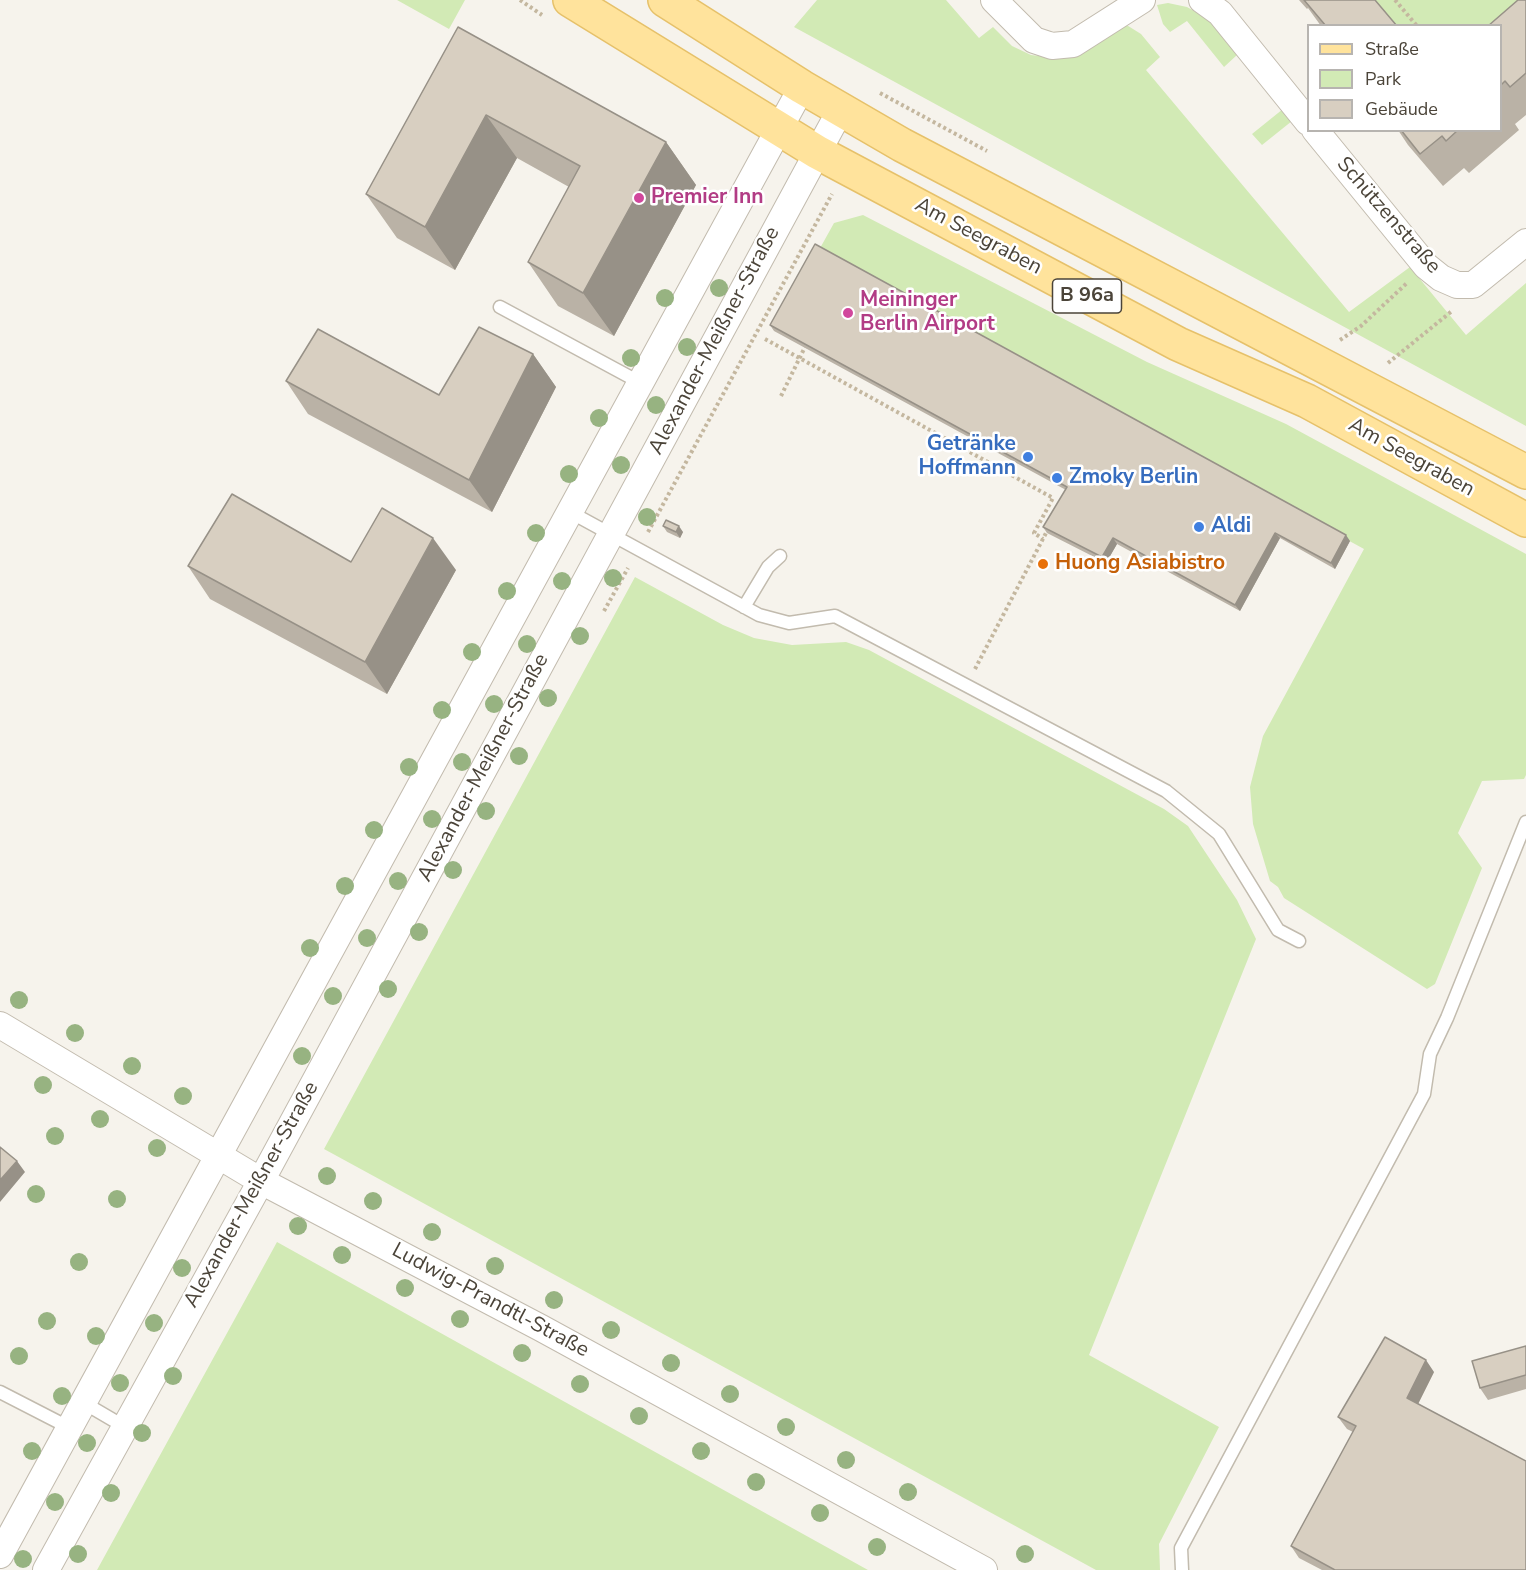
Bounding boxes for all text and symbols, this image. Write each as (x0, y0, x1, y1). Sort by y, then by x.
legend (1307, 24, 1502, 132)
text: Straße (1365, 37, 1419, 61)
text: Park (1365, 67, 1401, 91)
text: Gebäude (1365, 97, 1438, 121)
street label: Schützenstraße (1331, 153, 1445, 279)
place label: Premier Inn (651, 185, 763, 211)
marker: Premier Inn (632, 191, 646, 205)
street label: Am Seegraben (910, 193, 1046, 281)
street label: Alexander-Meißner-Straße (644, 223, 786, 459)
road number: B 96a (1052, 279, 1122, 313)
place label: Meininger Berlin Airport (860, 288, 995, 338)
marker: Meininger Berlin Airport (841, 306, 855, 320)
street label: Am Seegraben (1344, 413, 1478, 503)
place label: Getränke Hoffmann (918, 432, 1016, 482)
marker: Getränke Hoffmann (1021, 450, 1035, 464)
place label: Zmoky Berlin (1069, 465, 1198, 491)
marker: Zmoky Berlin (1050, 471, 1064, 485)
place label: Aldi (1211, 514, 1251, 540)
marker: Aldi (1192, 520, 1206, 534)
place label: Huong Asiabistro (1055, 551, 1225, 577)
marker: Huong Asiabistro (1036, 557, 1050, 571)
street label: Alexander-Meißner-Straße (413, 650, 555, 886)
street label: Alexander-Meißner-Straße (179, 1078, 325, 1312)
street label: Ludwig-Prandtl-Straße (387, 1238, 593, 1364)

